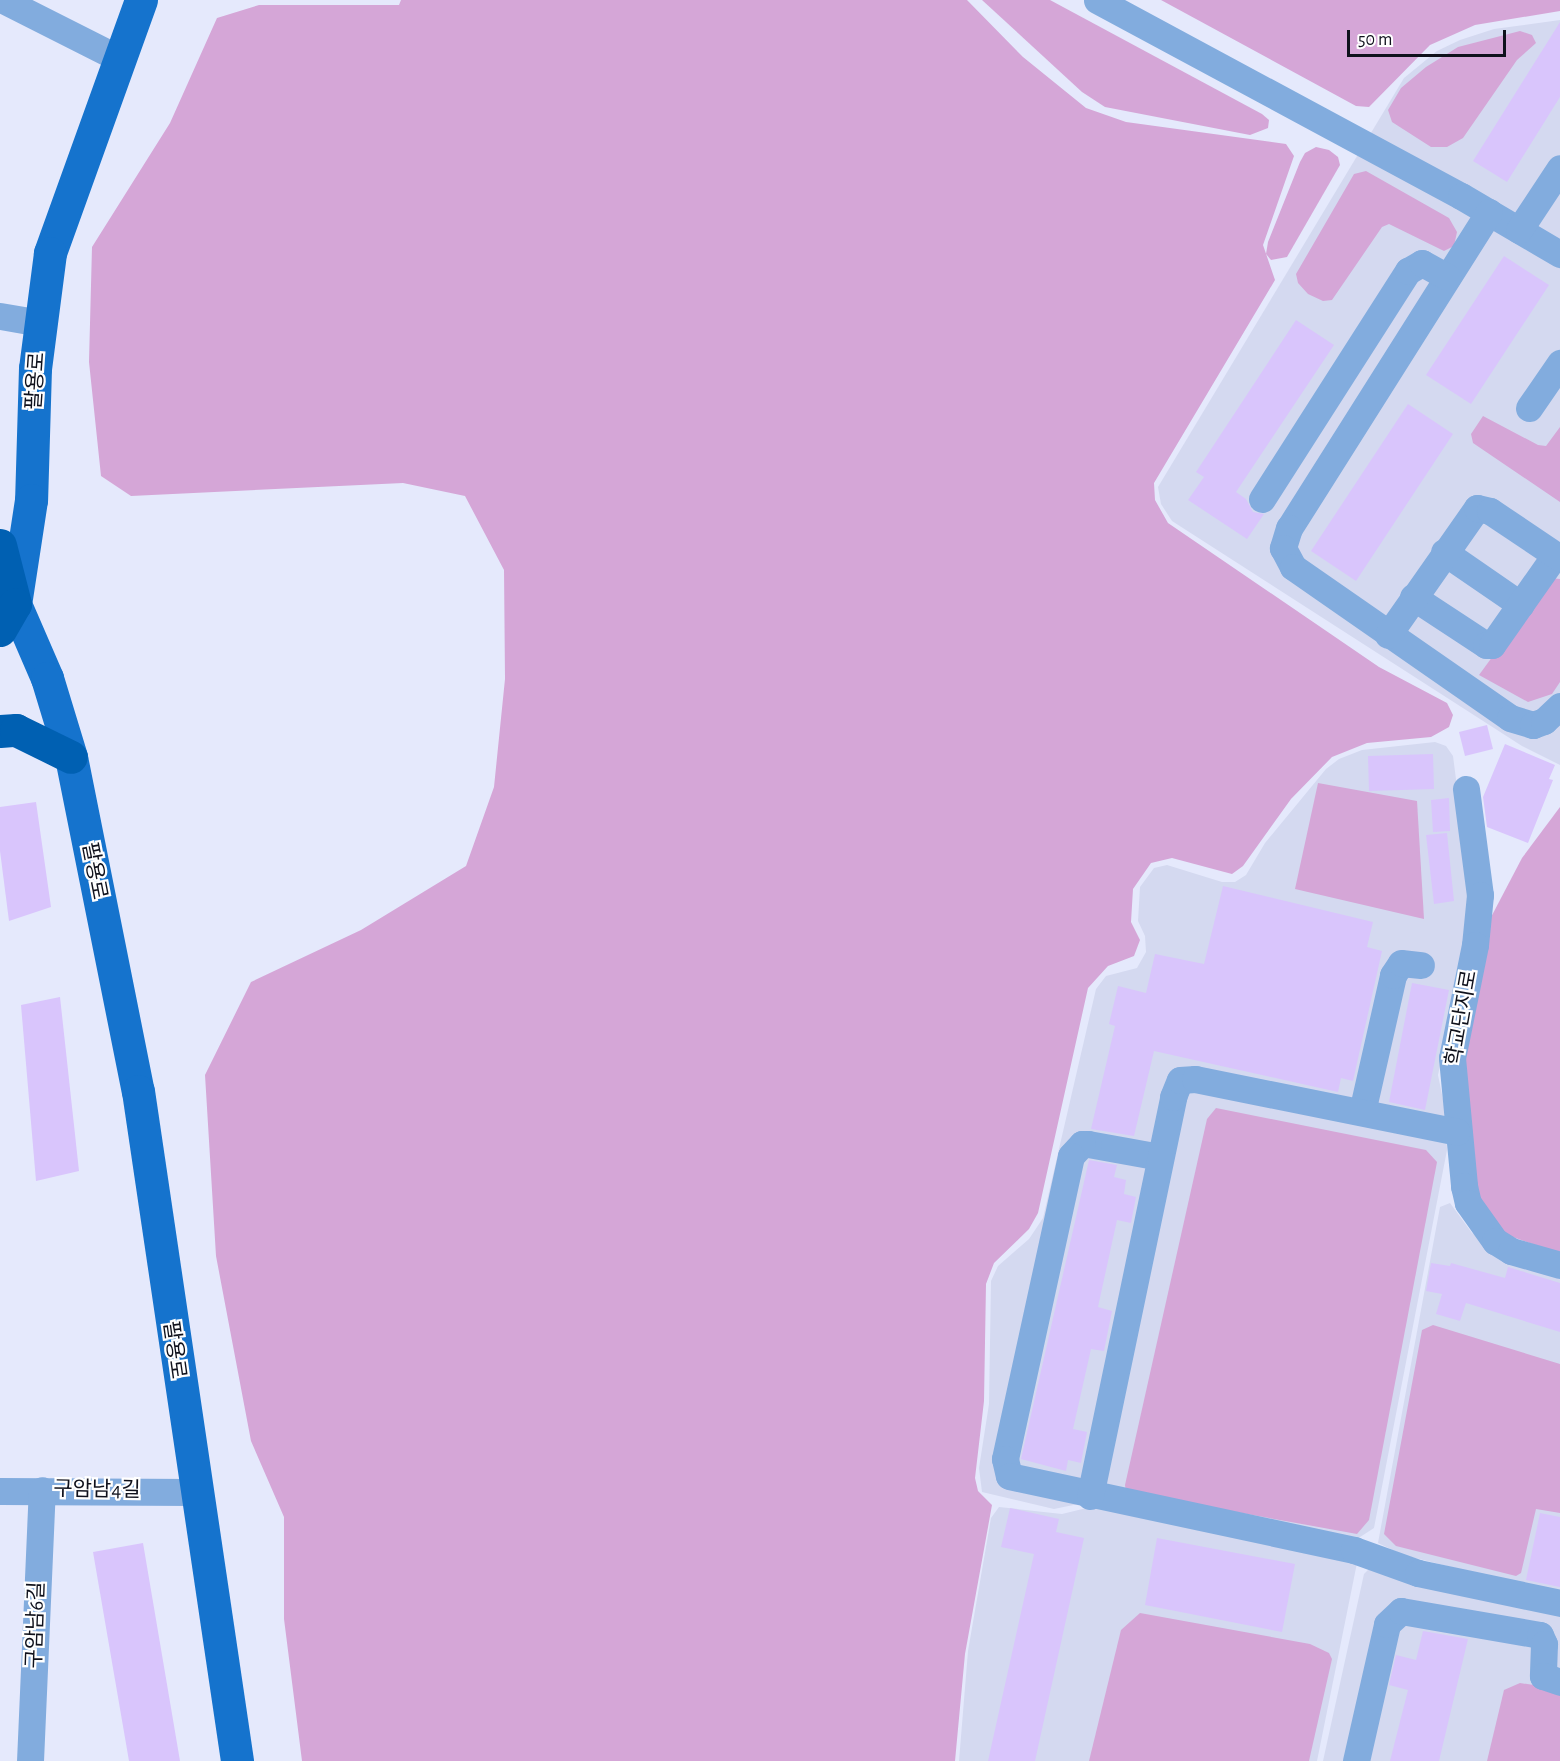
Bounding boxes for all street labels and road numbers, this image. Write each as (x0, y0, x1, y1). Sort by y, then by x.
street label: 팔용로 (21, 351, 51, 411)
street label: 팔용로 (76, 840, 112, 902)
street label: 학교단지로 (1441, 968, 1483, 1068)
street label: 팔용로 (157, 1320, 191, 1380)
street label: 구암남4길 (53, 1477, 141, 1503)
street label: 구암남6길 (22, 1581, 50, 1669)

